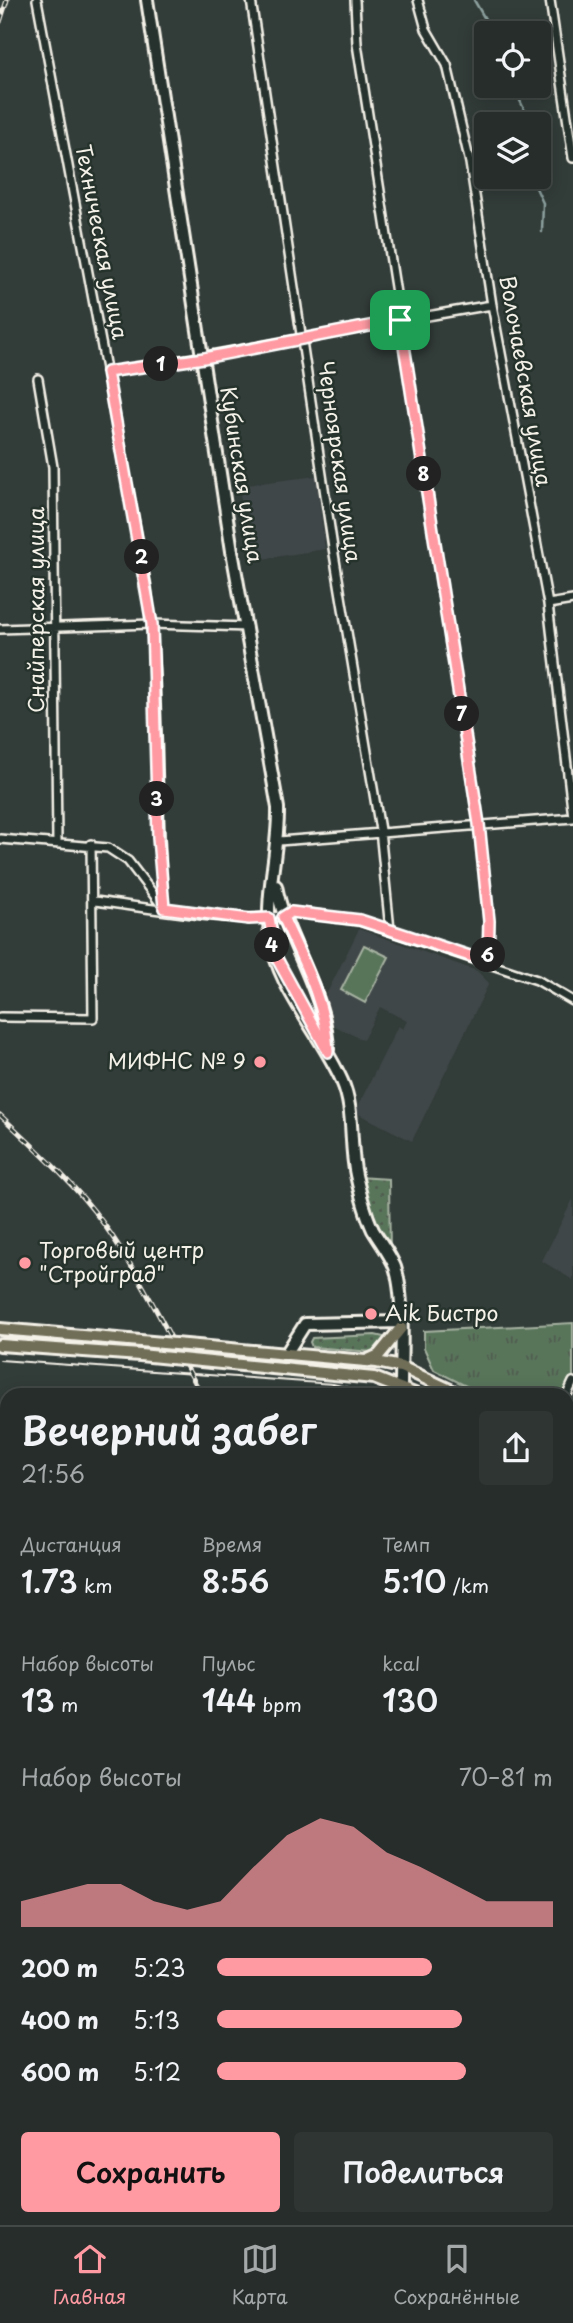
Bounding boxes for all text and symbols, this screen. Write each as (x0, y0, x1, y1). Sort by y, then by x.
map controls (474, 21, 551, 189)
button: locate (474, 21, 551, 98)
button: layers (474, 112, 551, 189)
street label: Техническая улица (68, 141, 138, 343)
street label: Волочаевская улица (493, 273, 561, 490)
pin (370, 290, 430, 350)
icon: arrive (381, 301, 419, 339)
pin: 1 (144, 346, 178, 382)
text: 1 (156, 349, 165, 377)
street label: Черноярская улица (311, 359, 371, 565)
street label: Кубинская улица (213, 384, 273, 566)
pin: 8 (406, 456, 442, 491)
text: 8 (418, 459, 429, 487)
street label: Снайперская улица (19, 506, 51, 713)
pin: 2 (124, 540, 160, 574)
text: 2 (135, 542, 148, 570)
pin: 7 (444, 696, 480, 732)
text: 7 (456, 699, 467, 727)
pin: 3 (140, 782, 174, 816)
text: 3 (150, 784, 163, 812)
pin: 4 (254, 928, 290, 962)
text: 4 (265, 930, 278, 958)
pin: 6 (470, 937, 505, 972)
text: 6 (481, 940, 494, 968)
place label: МИФНС № 9 (108, 1044, 246, 1076)
marker: МИФНС № 9 (252, 1054, 268, 1070)
place label: Торговый центр "Стройград" (39, 1233, 204, 1289)
marker: Торговый центр "Стройград" (17, 1255, 33, 1271)
place label: Aik Бистро (385, 1296, 498, 1328)
marker: Aik Бистро (363, 1306, 379, 1322)
text: Вечерний забег (21, 1401, 317, 1458)
button: share (479, 1411, 553, 1485)
text: 21:56 (21, 1456, 85, 1491)
text: Дистанция (21, 1530, 122, 1558)
text: Время (202, 1530, 262, 1558)
text: Темп (382, 1530, 430, 1558)
text: 1.73 (21, 1558, 78, 1603)
text: 8:56 (202, 1558, 269, 1603)
text: 5:10 (382, 1558, 446, 1603)
text: km (78, 1571, 113, 1599)
text: /km (446, 1571, 489, 1599)
text: Набор высоты (21, 1649, 154, 1677)
text: Пульс (202, 1649, 255, 1677)
text: kcal (382, 1649, 420, 1677)
text: 13 (21, 1677, 55, 1722)
text: 144 (202, 1677, 256, 1722)
text: 130 (382, 1677, 438, 1722)
text: m (55, 1690, 78, 1718)
text: bpm (256, 1690, 302, 1718)
text: Набор высоты (21, 1759, 182, 1794)
text: 70–81 m (459, 1759, 553, 1794)
text: 200 m (21, 1950, 98, 1985)
text: 5:23 (133, 1950, 186, 1985)
text: 400 m (21, 2002, 99, 2037)
text: 5:13 (133, 2002, 180, 2037)
text: 600 m (21, 2054, 99, 2089)
text: 5:12 (133, 2054, 181, 2089)
button: Сохранить (21, 2132, 280, 2212)
button: Поделиться (294, 2132, 553, 2212)
tab: Главная (53, 2240, 126, 2310)
tab: Карта (232, 2240, 288, 2310)
tab: Сохранённые (393, 2240, 520, 2310)

